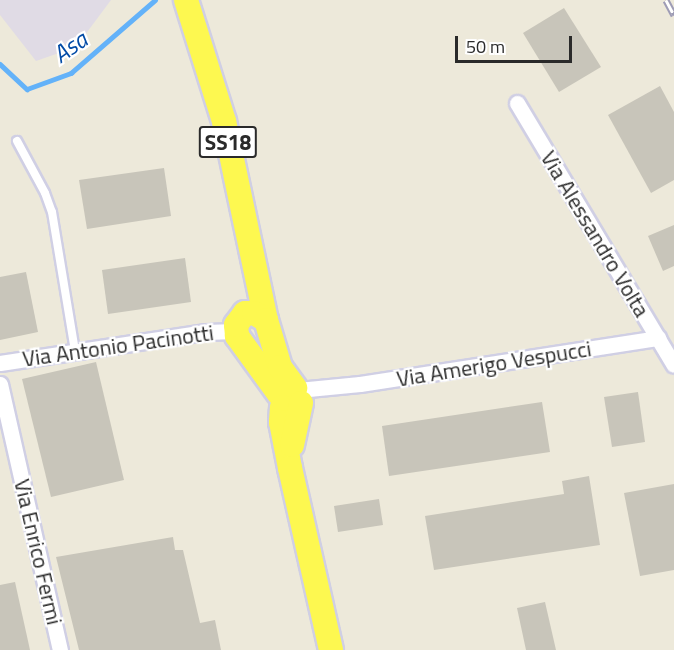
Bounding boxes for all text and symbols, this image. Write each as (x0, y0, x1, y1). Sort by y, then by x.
scale bar (458, 24, 575, 62)
water label: Asa (47, 25, 93, 69)
text: 50 m (466, 33, 505, 60)
road number: SS18 (198, 124, 258, 160)
street label: Via Alessandro Volta (535, 146, 655, 322)
street label: Via Antonio Pacinotti (21, 320, 215, 372)
street label: Via Amerigo Vespucci (395, 336, 593, 392)
street label: Via Enrico Fermi (8, 476, 68, 628)

